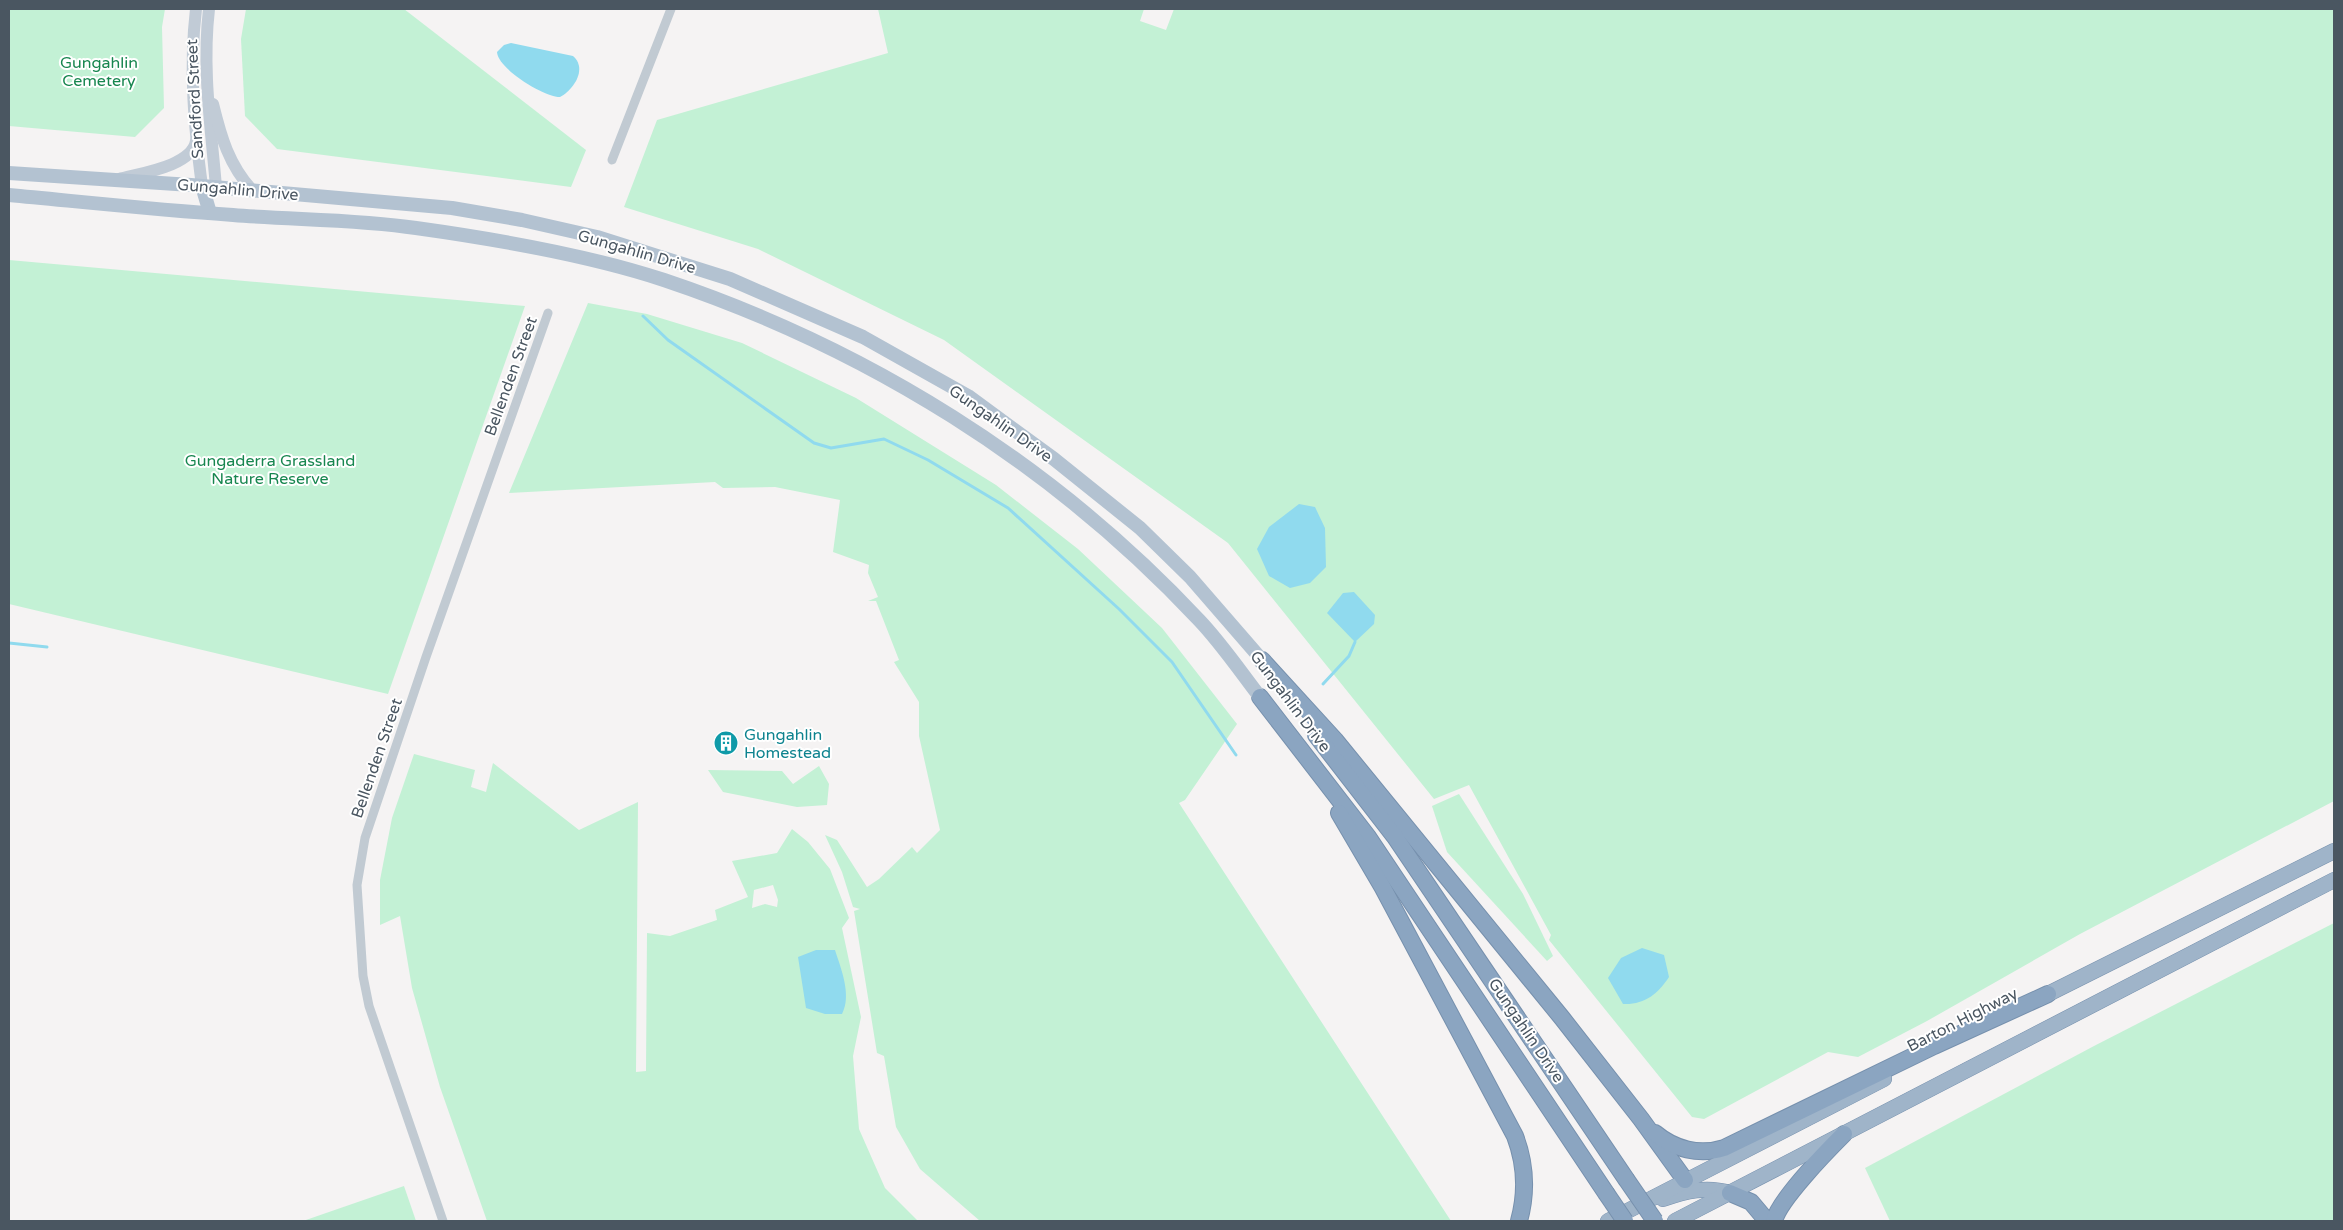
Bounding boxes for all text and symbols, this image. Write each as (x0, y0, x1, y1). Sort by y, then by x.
street label: Sandford Street (182, 39, 208, 159)
park label: Gungahlin Cemetery (60, 53, 138, 91)
street label: Gungahlin Drive (176, 175, 299, 205)
street label: Gungahlin Drive (575, 226, 698, 278)
street label: Bellenden Street (480, 314, 542, 439)
street label: Gungahlin Drive (945, 381, 1056, 467)
park label: Gungaderra Grassland Nature Reserve (185, 451, 355, 489)
street label: Gungahlin Drive (1246, 647, 1335, 756)
street label: Bellenden Street (347, 696, 407, 821)
place label: Gungahlin Homestead (744, 725, 831, 763)
building icon: Gungahlin Homestead (713, 730, 739, 756)
street label: Gungahlin Drive (1484, 975, 1568, 1087)
street label: Barton Highway (1904, 983, 2021, 1056)

